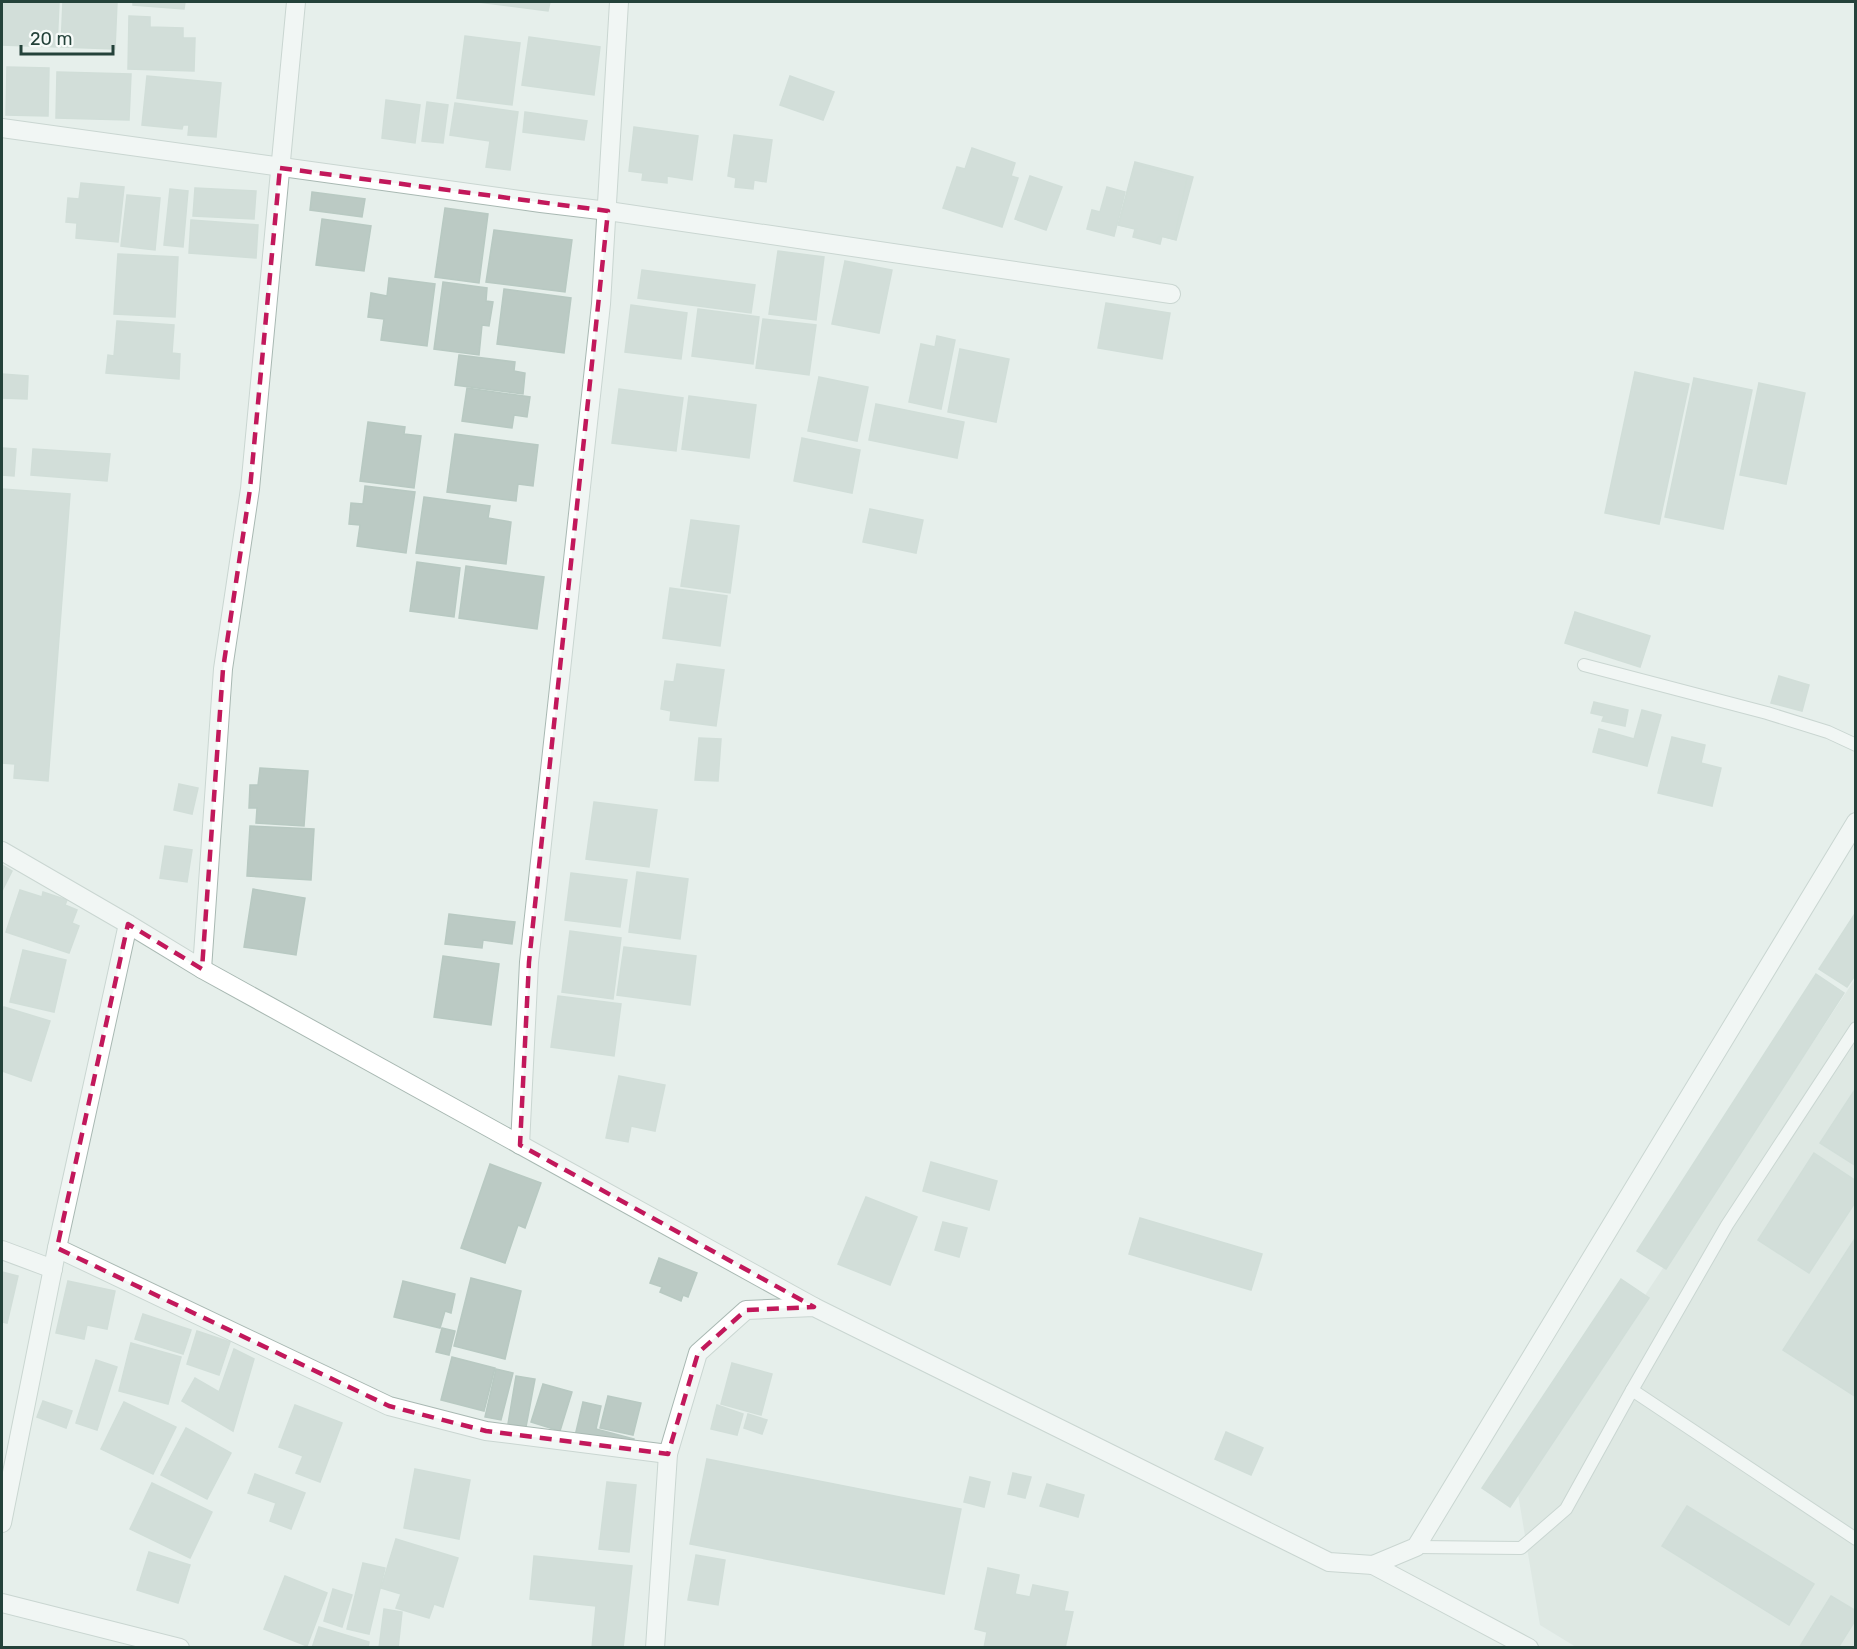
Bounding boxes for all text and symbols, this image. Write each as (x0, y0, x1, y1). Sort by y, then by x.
scale bar (21, 18, 112, 56)
text: 20 m (30, 28, 72, 50)

